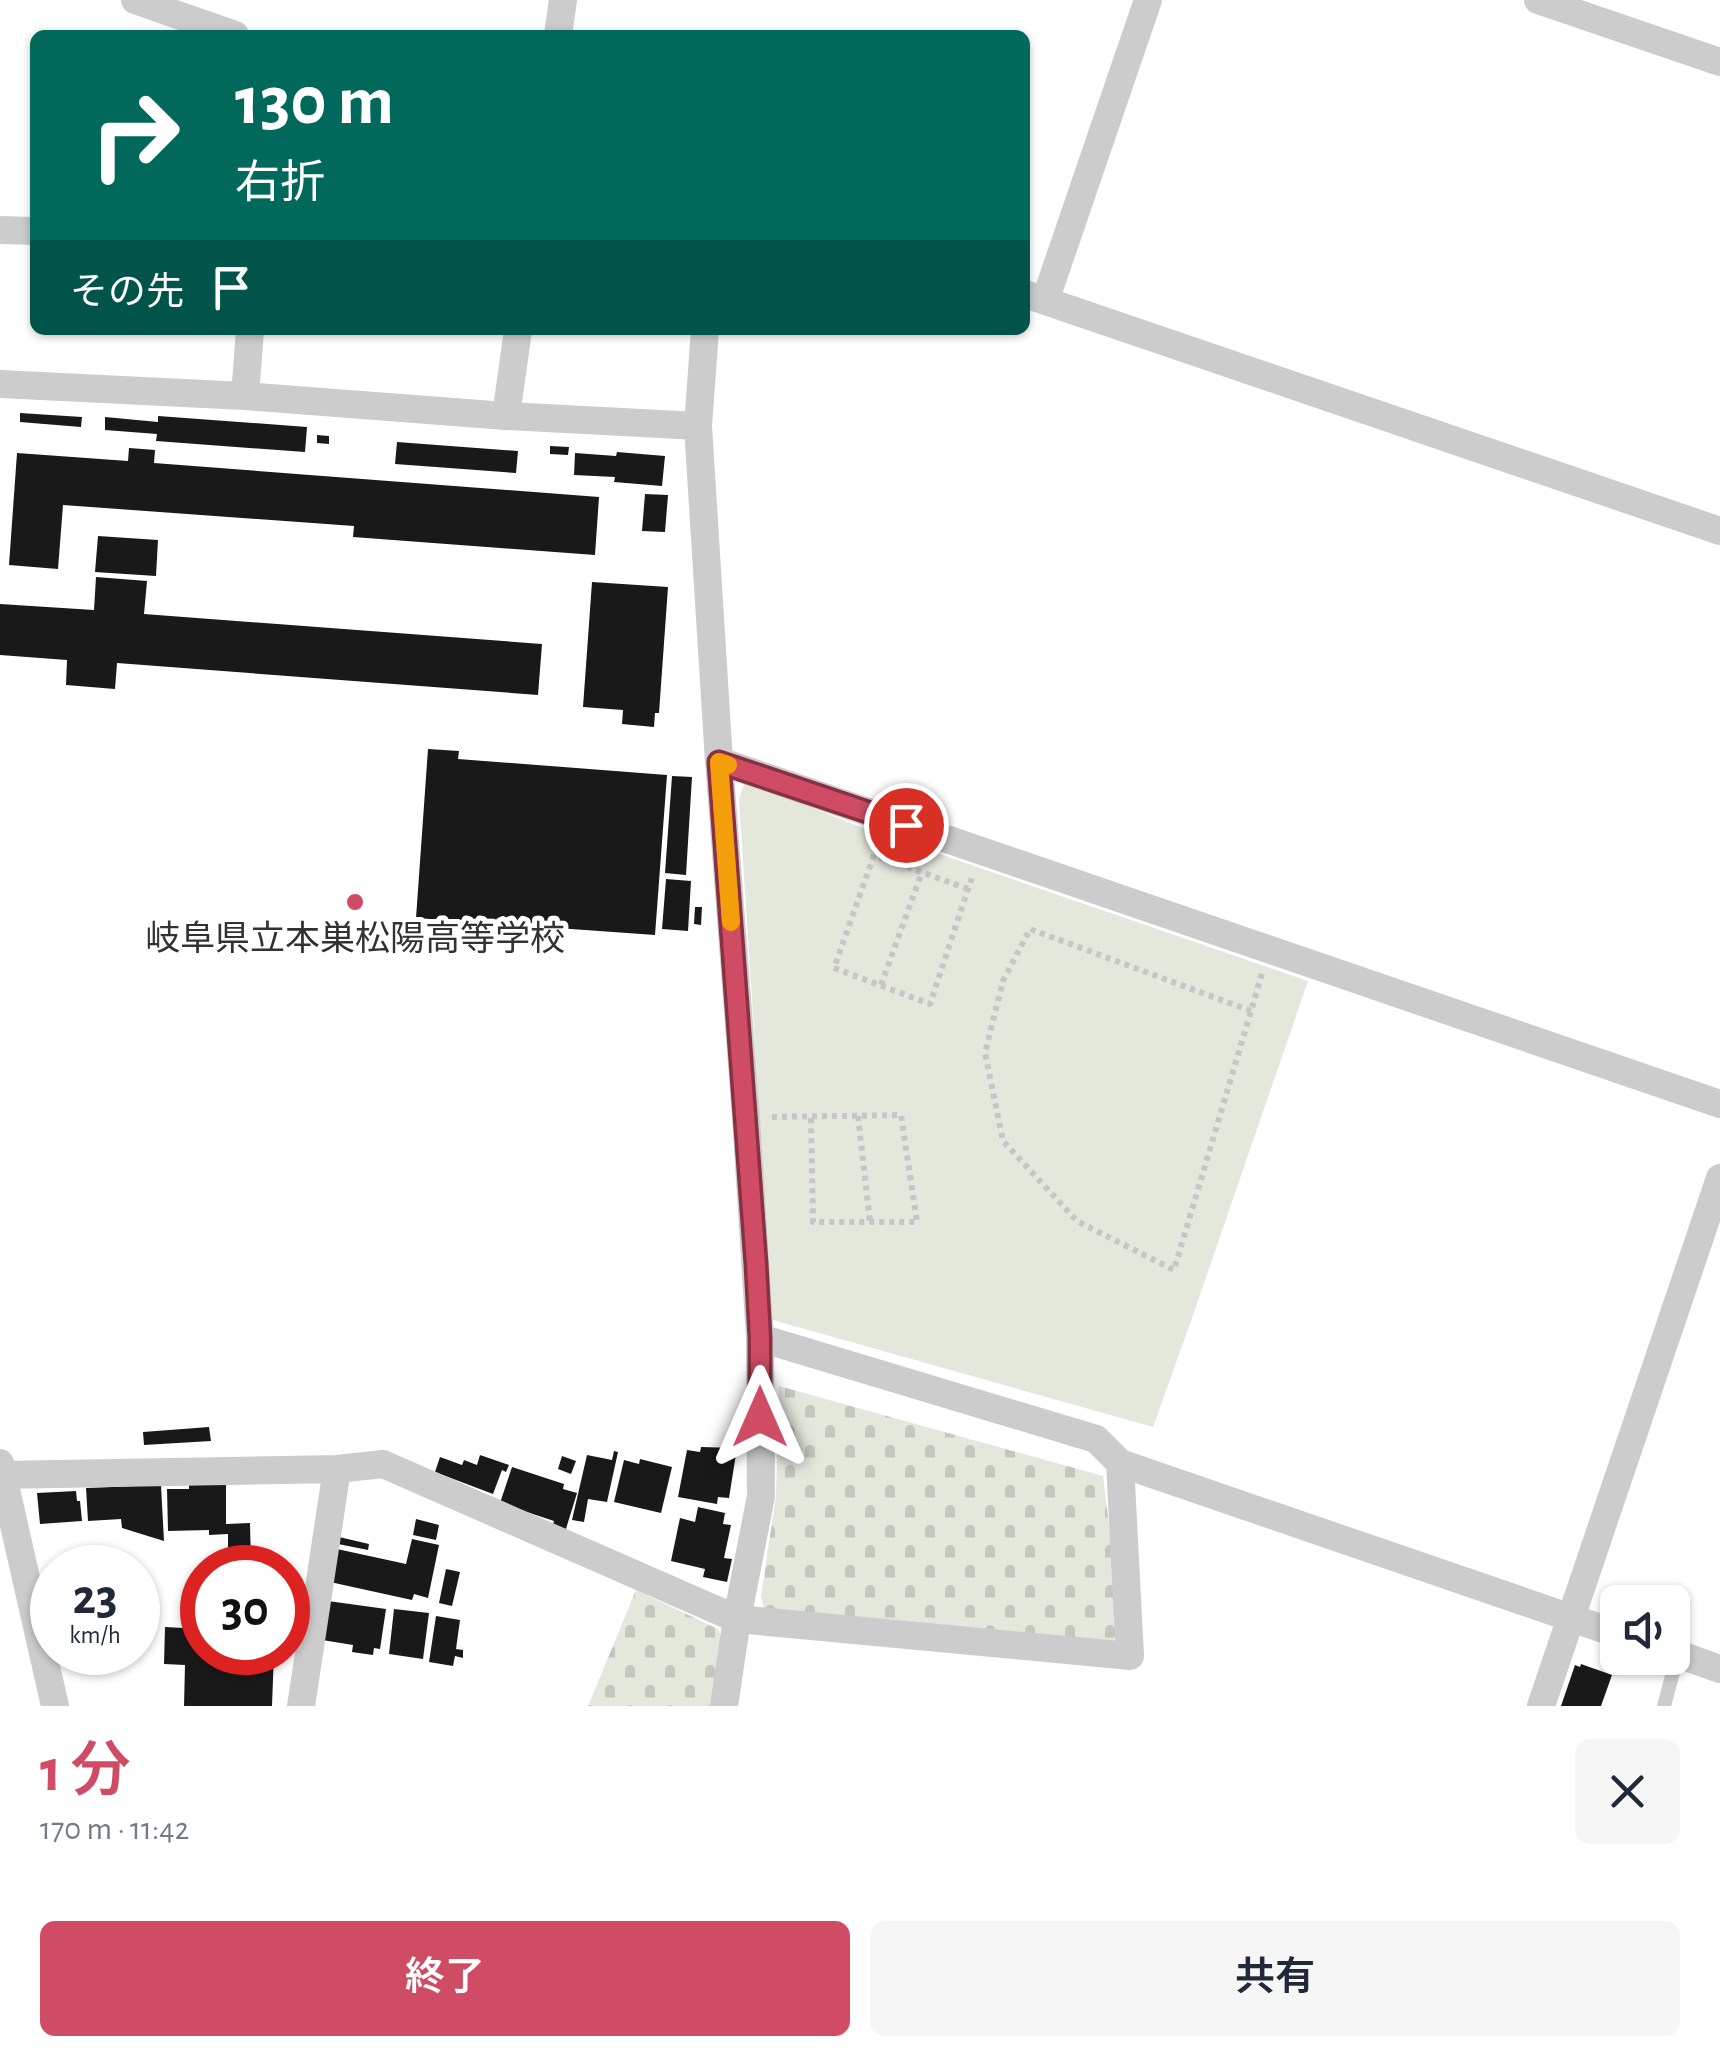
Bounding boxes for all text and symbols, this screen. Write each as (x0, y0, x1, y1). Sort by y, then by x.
text: 130 m (235, 67, 394, 137)
icon: right (70, 70, 200, 200)
text: 右折 (235, 161, 325, 206)
icon: arrive (204, 260, 259, 315)
text: その先 (70, 274, 184, 312)
pin (864, 783, 949, 868)
icon: arrive (879, 798, 934, 853)
marker: 岐阜県立本巣松陽高等学校 (344, 891, 366, 913)
place label: 岐阜県立本巣松陽高等学校 (145, 920, 565, 957)
position arrow (708, 1365, 812, 1469)
speed limit sign: 30 (180, 1545, 310, 1675)
text: 23 (72, 1573, 118, 1623)
map controls (1600, 1585, 1690, 1675)
button: sound (1600, 1585, 1690, 1675)
text: km/h (69, 1623, 121, 1648)
button: close (1575, 1739, 1680, 1844)
text: 1 分 (40, 1742, 131, 1802)
text: 170 m · 11:42 (40, 1813, 189, 1845)
button: 終了 (40, 1921, 850, 2036)
button: 共有 (870, 1921, 1680, 2036)

